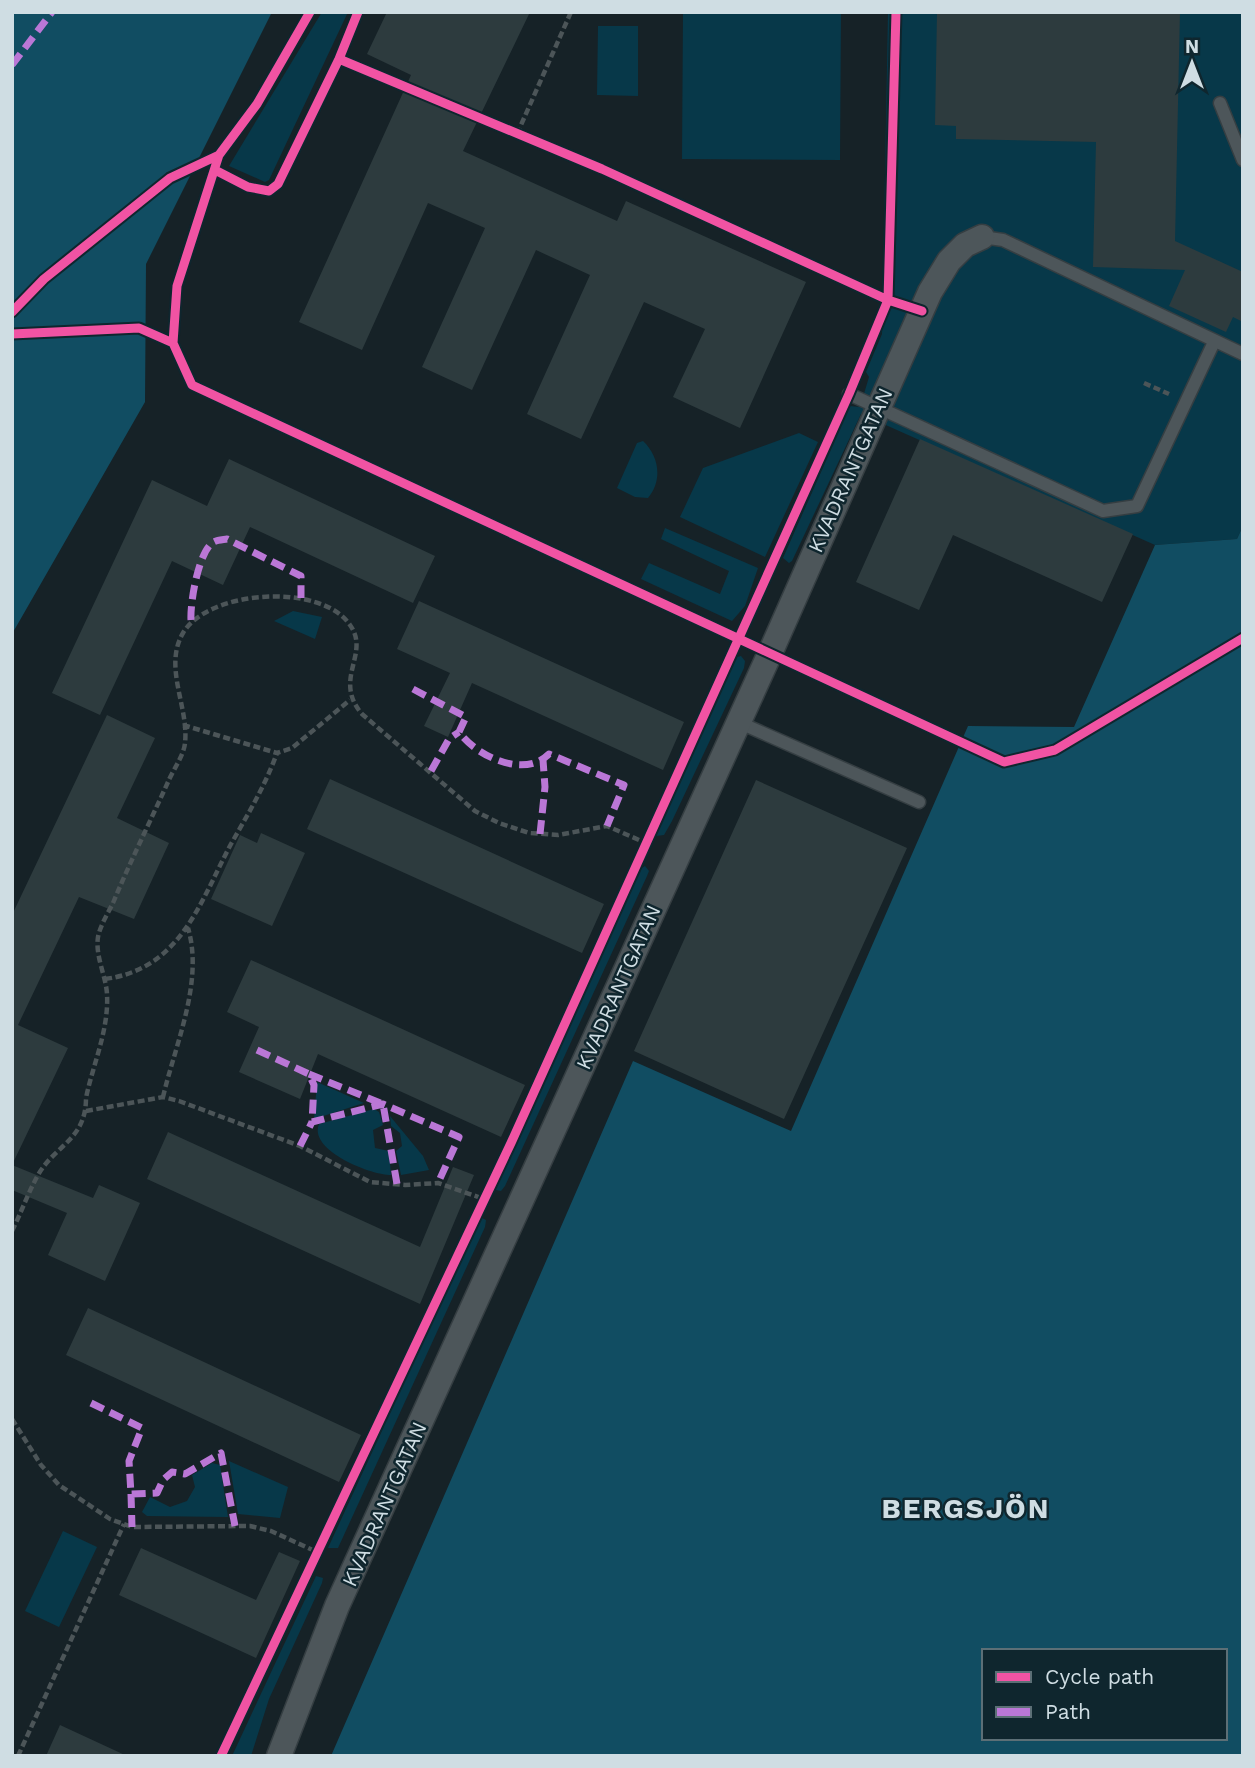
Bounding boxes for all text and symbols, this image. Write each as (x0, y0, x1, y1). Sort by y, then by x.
north arrow (1157, 28, 1227, 98)
text: N (1185, 35, 1199, 58)
street label: KVADRANTGATAN (802, 384, 898, 556)
street label: KVADRANTGATAN (570, 901, 666, 1073)
street label: KVADRANTGATAN (336, 1418, 432, 1590)
district label: BERGSJÖN (882, 1492, 1050, 1525)
legend (982, 1649, 1227, 1740)
text: Cycle path (1045, 1664, 1154, 1689)
text: Path (1045, 1699, 1091, 1724)

